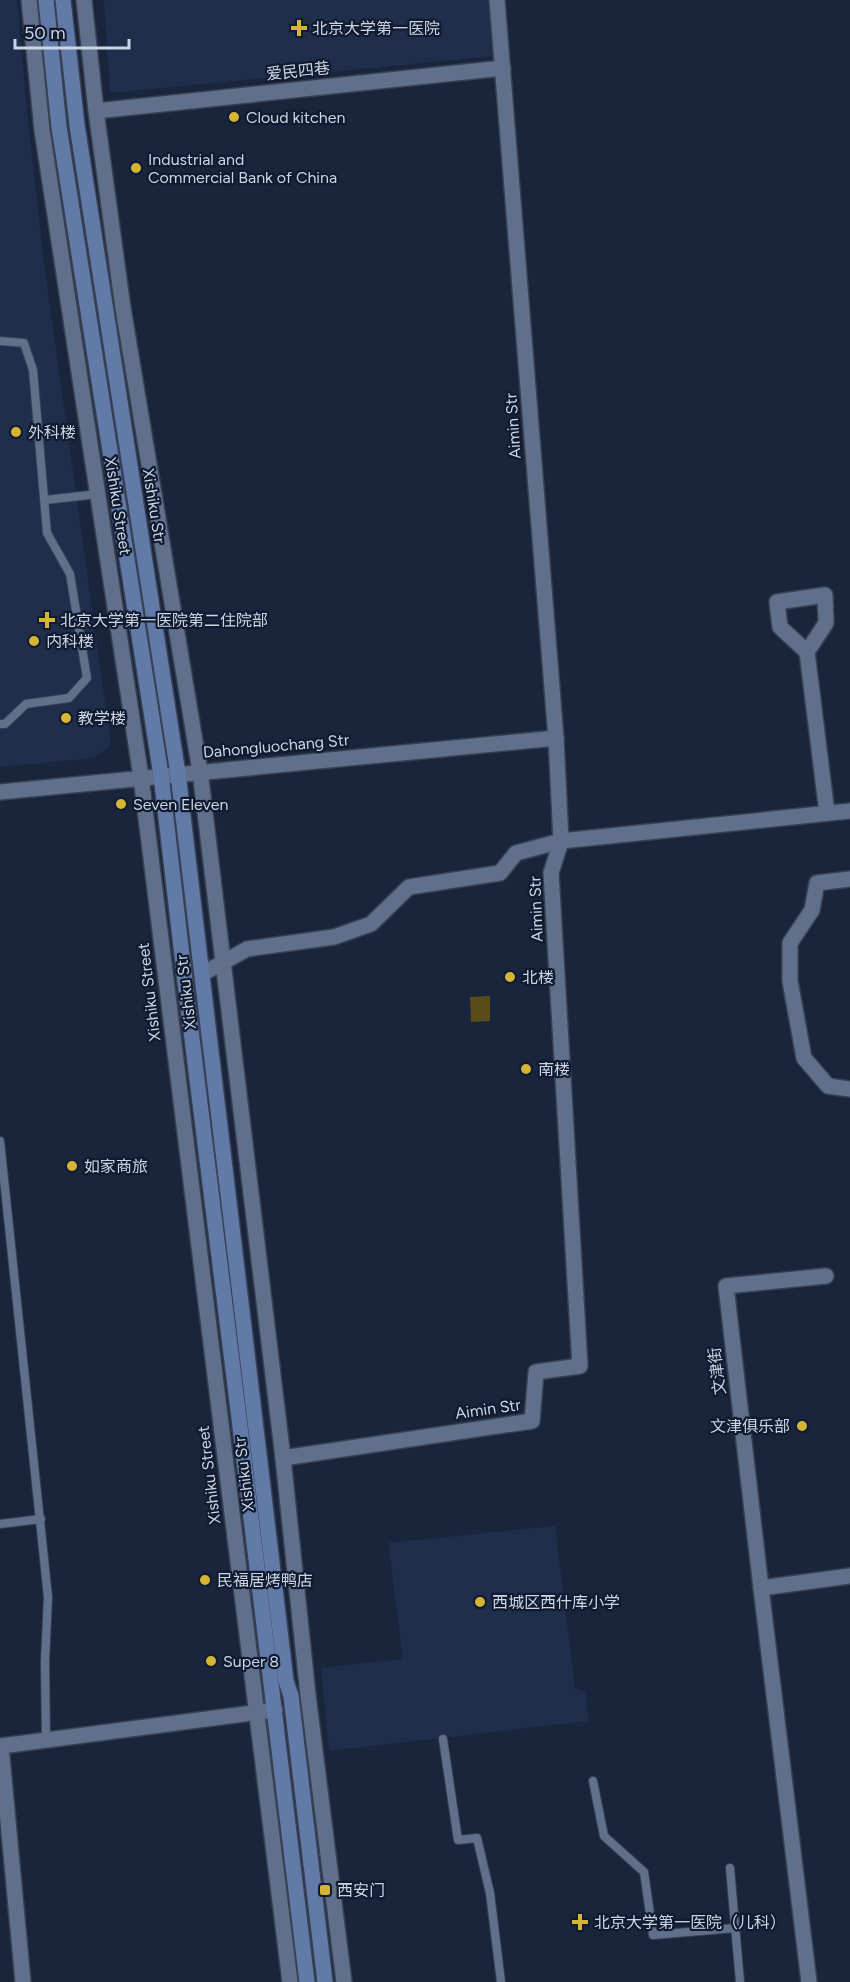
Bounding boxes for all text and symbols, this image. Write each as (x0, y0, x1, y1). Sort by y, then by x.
scale bar (15, 12, 129, 50)
marker: 北京大学第一医院 (290, 19, 308, 37)
place label: 北京大学第一医院 (312, 19, 440, 38)
text: 50 m (24, 22, 66, 44)
street label: 爱民四巷 (265, 58, 331, 84)
place label: Cloud kitchen (246, 108, 345, 127)
marker: Cloud kitchen (227, 110, 241, 124)
place label: Industrial and Commercial Bank of China (148, 150, 337, 187)
marker: Industrial and Commercial Bank of China (129, 161, 143, 175)
street label: Aimin Str (501, 392, 525, 460)
place label: 外科楼 (28, 423, 76, 442)
marker: 外科楼 (9, 425, 23, 439)
street label: Xishiku Street (101, 456, 135, 556)
street label: Xishiku Str (139, 467, 169, 545)
marker: 北京大学第一医院第二住院部 (38, 611, 56, 629)
place label: 北京大学第一医院第二住院部 (60, 611, 268, 630)
place label: 内科楼 (46, 632, 94, 651)
marker: 内科楼 (27, 634, 41, 648)
place label: 教学楼 (78, 709, 126, 728)
marker: 教学楼 (59, 711, 73, 725)
street label: Dahongluochang Str (202, 730, 350, 762)
place label: Seven Eleven (133, 795, 228, 814)
marker: Seven Eleven (114, 797, 128, 811)
street label: Aimin Str (525, 875, 547, 942)
street label: Xishiku Street (134, 942, 164, 1042)
street label: Xishiku Str (172, 953, 200, 1031)
place label: 北楼 (522, 968, 554, 987)
marker: 北楼 (503, 970, 517, 984)
place label: 南楼 (538, 1060, 570, 1079)
marker: 南楼 (519, 1062, 533, 1076)
place label: 如家商旅 (84, 1157, 148, 1176)
marker: 如家商旅 (65, 1159, 79, 1173)
street label: 文津街 (705, 1346, 729, 1396)
street label: Aimin Str (454, 1395, 523, 1423)
place label: 文津俱乐部 (710, 1417, 790, 1436)
marker: 文津俱乐部 (795, 1419, 809, 1433)
street label: Xishiku Street (194, 1425, 224, 1525)
street label: Xishiku Str (230, 1435, 258, 1513)
place label: 民福居烤鸭店 (217, 1571, 313, 1590)
marker: 民福居烤鸭店 (198, 1573, 212, 1587)
place label: 西城区西什库小学 (492, 1593, 620, 1612)
marker: 西城区西什库小学 (473, 1595, 487, 1609)
place label: Super 8 (223, 1652, 279, 1671)
marker: Super 8 (204, 1654, 218, 1668)
place label: 西安门 (337, 1881, 385, 1900)
marker: 西安门 (318, 1883, 332, 1897)
marker: 北京大学第一医院（儿科） (571, 1913, 589, 1931)
place label: 北京大学第一医院（儿科） (594, 1913, 786, 1932)

